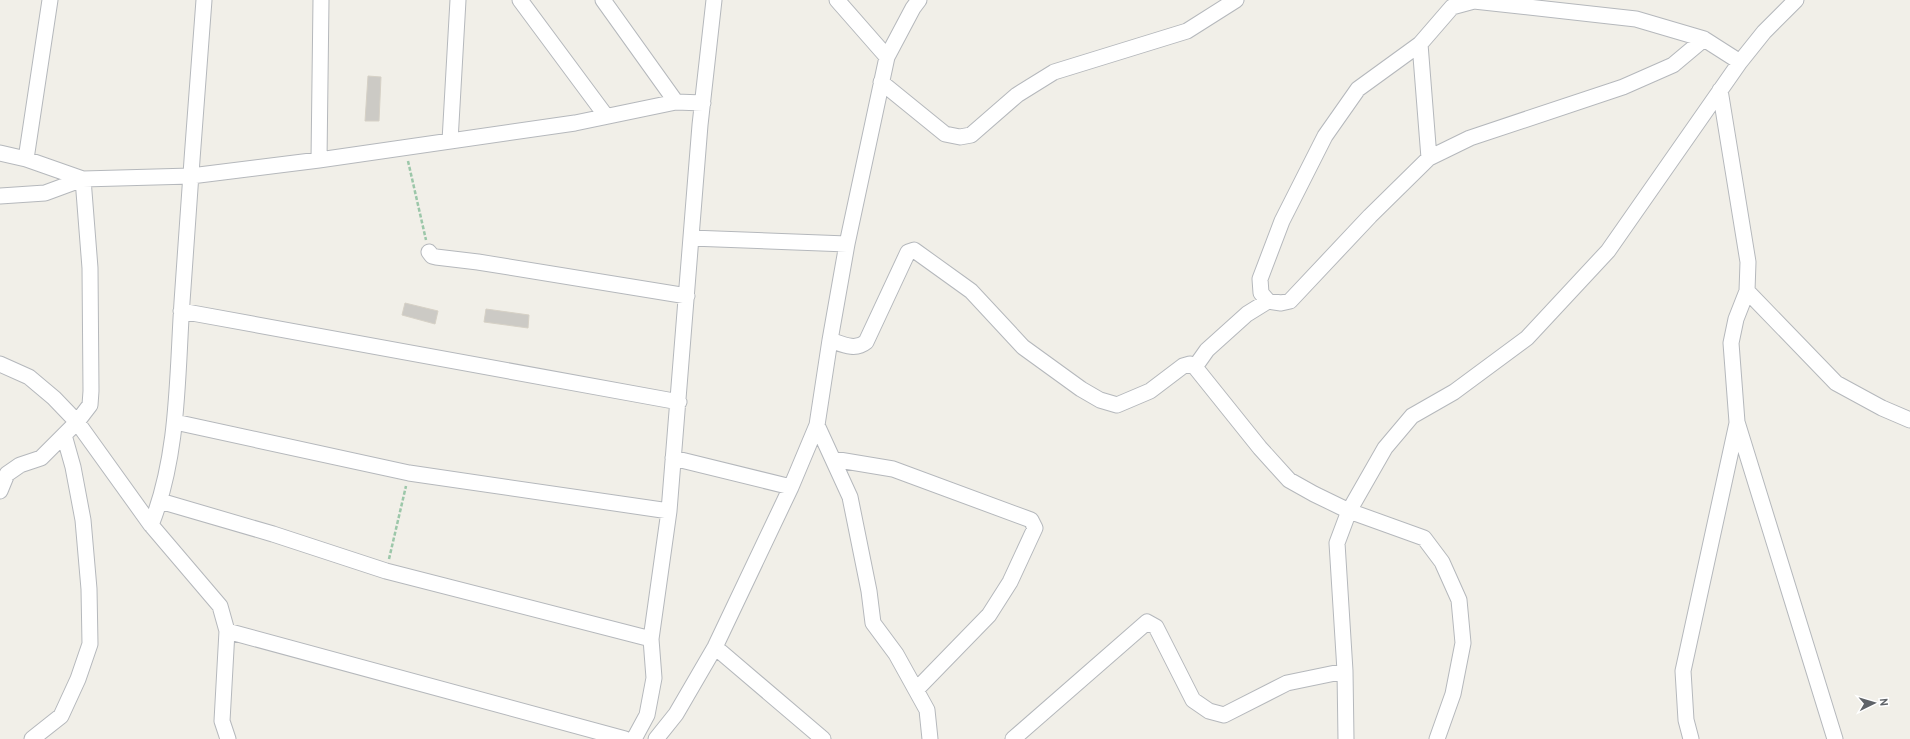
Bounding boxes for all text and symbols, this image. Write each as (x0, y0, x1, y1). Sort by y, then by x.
north arrow (1854, 683, 1894, 723)
text: N (1876, 698, 1890, 707)

